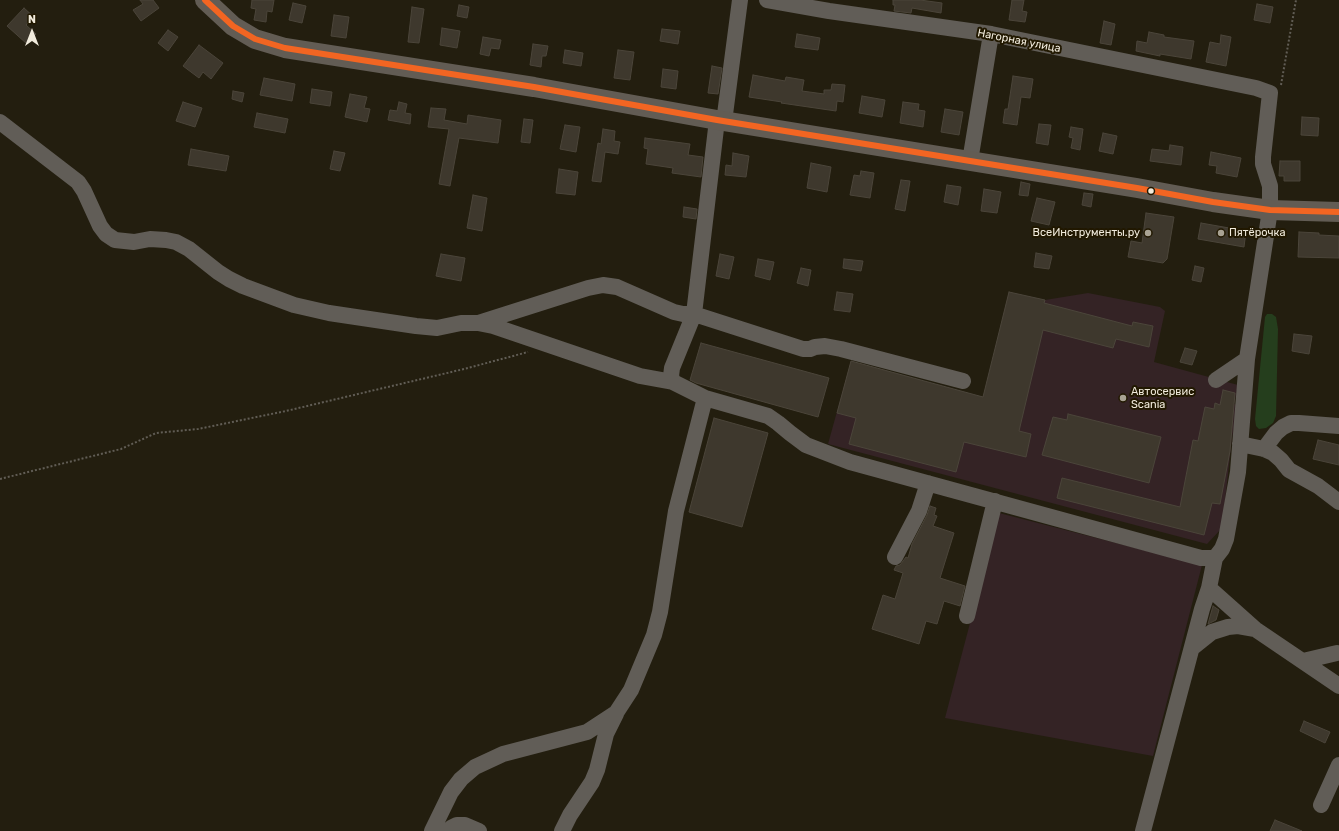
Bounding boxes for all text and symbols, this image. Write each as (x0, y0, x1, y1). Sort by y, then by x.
north arrow (12, 12, 52, 52)
text: N (28, 13, 36, 26)
street label: Нагорная улица (976, 26, 1062, 56)
unlabelled marker (1146, 186, 1156, 196)
place label: ВсеИнструменты.ру (1033, 226, 1140, 240)
place label: Пятёрочка (1229, 226, 1286, 240)
marker: ВсеИнструменты.ру (1143, 228, 1153, 238)
marker: Пятёрочка (1216, 228, 1226, 238)
place label: Автосервис Scania (1131, 385, 1194, 411)
marker: Автосервис Scania (1118, 393, 1128, 403)

